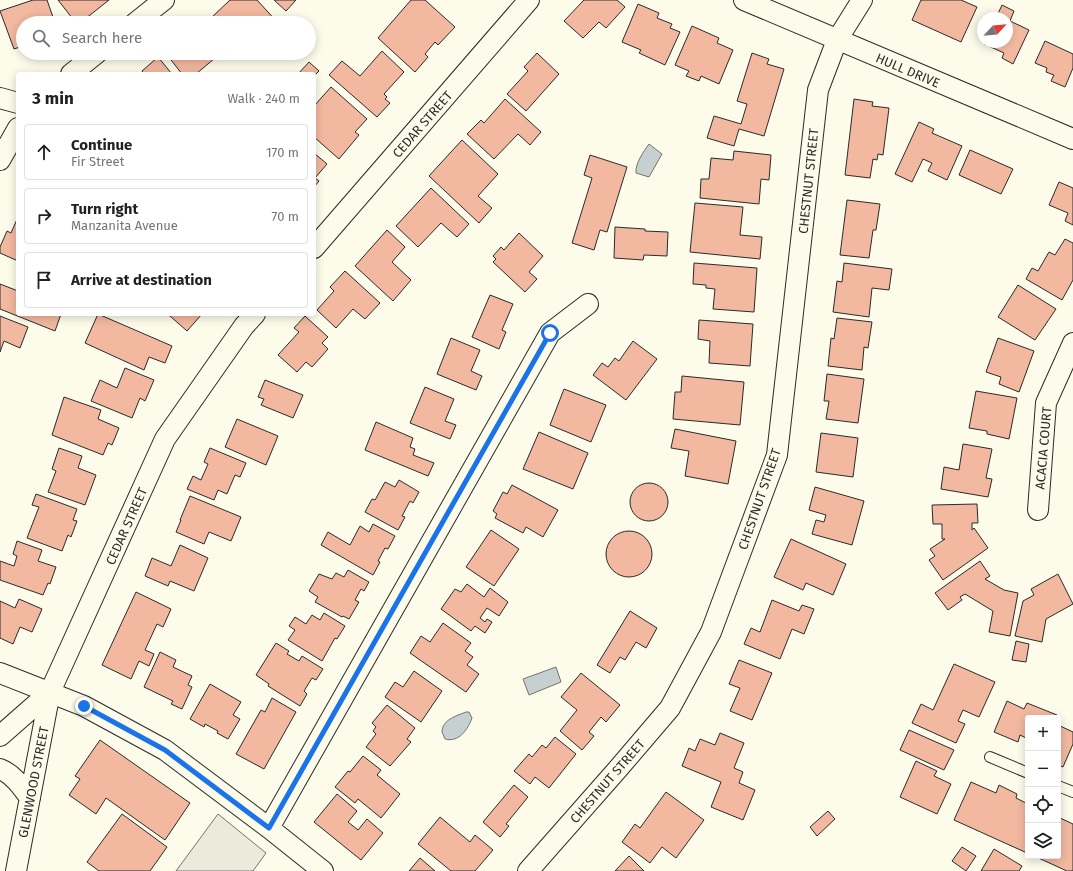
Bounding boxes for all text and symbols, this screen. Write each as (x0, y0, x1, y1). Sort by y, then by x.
north arrow (977, 12, 1013, 48)
search box (16, 16, 316, 60)
icon: search (30, 27, 52, 49)
text: Search here (62, 29, 142, 47)
street label: HULL DRIVE (874, 50, 942, 91)
text: 3 min (32, 88, 74, 109)
street label: CEDAR STREET (389, 88, 456, 161)
text: Walk · 240 m (227, 91, 300, 106)
street label: CHESTNUT STREET (795, 127, 822, 235)
text: Continue (71, 136, 132, 154)
icon: ahead (33, 141, 55, 163)
text: 170 m (266, 145, 299, 160)
text: Fir Street (71, 154, 124, 169)
text: Turn right (71, 200, 138, 218)
icon: right (33, 205, 55, 227)
text: 70 m (272, 209, 299, 224)
text: Manzanita Avenue (71, 218, 178, 233)
icon: arrive (33, 269, 55, 291)
text: Arrive at destination (71, 271, 212, 289)
route start (541, 324, 559, 342)
street label: ACACIA COURT (1032, 406, 1055, 490)
street label: CHESTNUT STREET (735, 446, 784, 552)
street label: CEDAR STREET (103, 485, 150, 567)
route end (75, 697, 93, 715)
map controls (1025, 715, 1061, 859)
button: + (1025, 715, 1061, 751)
street label: GLENWOOD STREET (15, 725, 52, 839)
street label: CHESTNUT STREET (567, 736, 648, 826)
button: − (1025, 751, 1061, 787)
button: locate (1025, 787, 1061, 823)
button: layers (1025, 823, 1061, 859)

